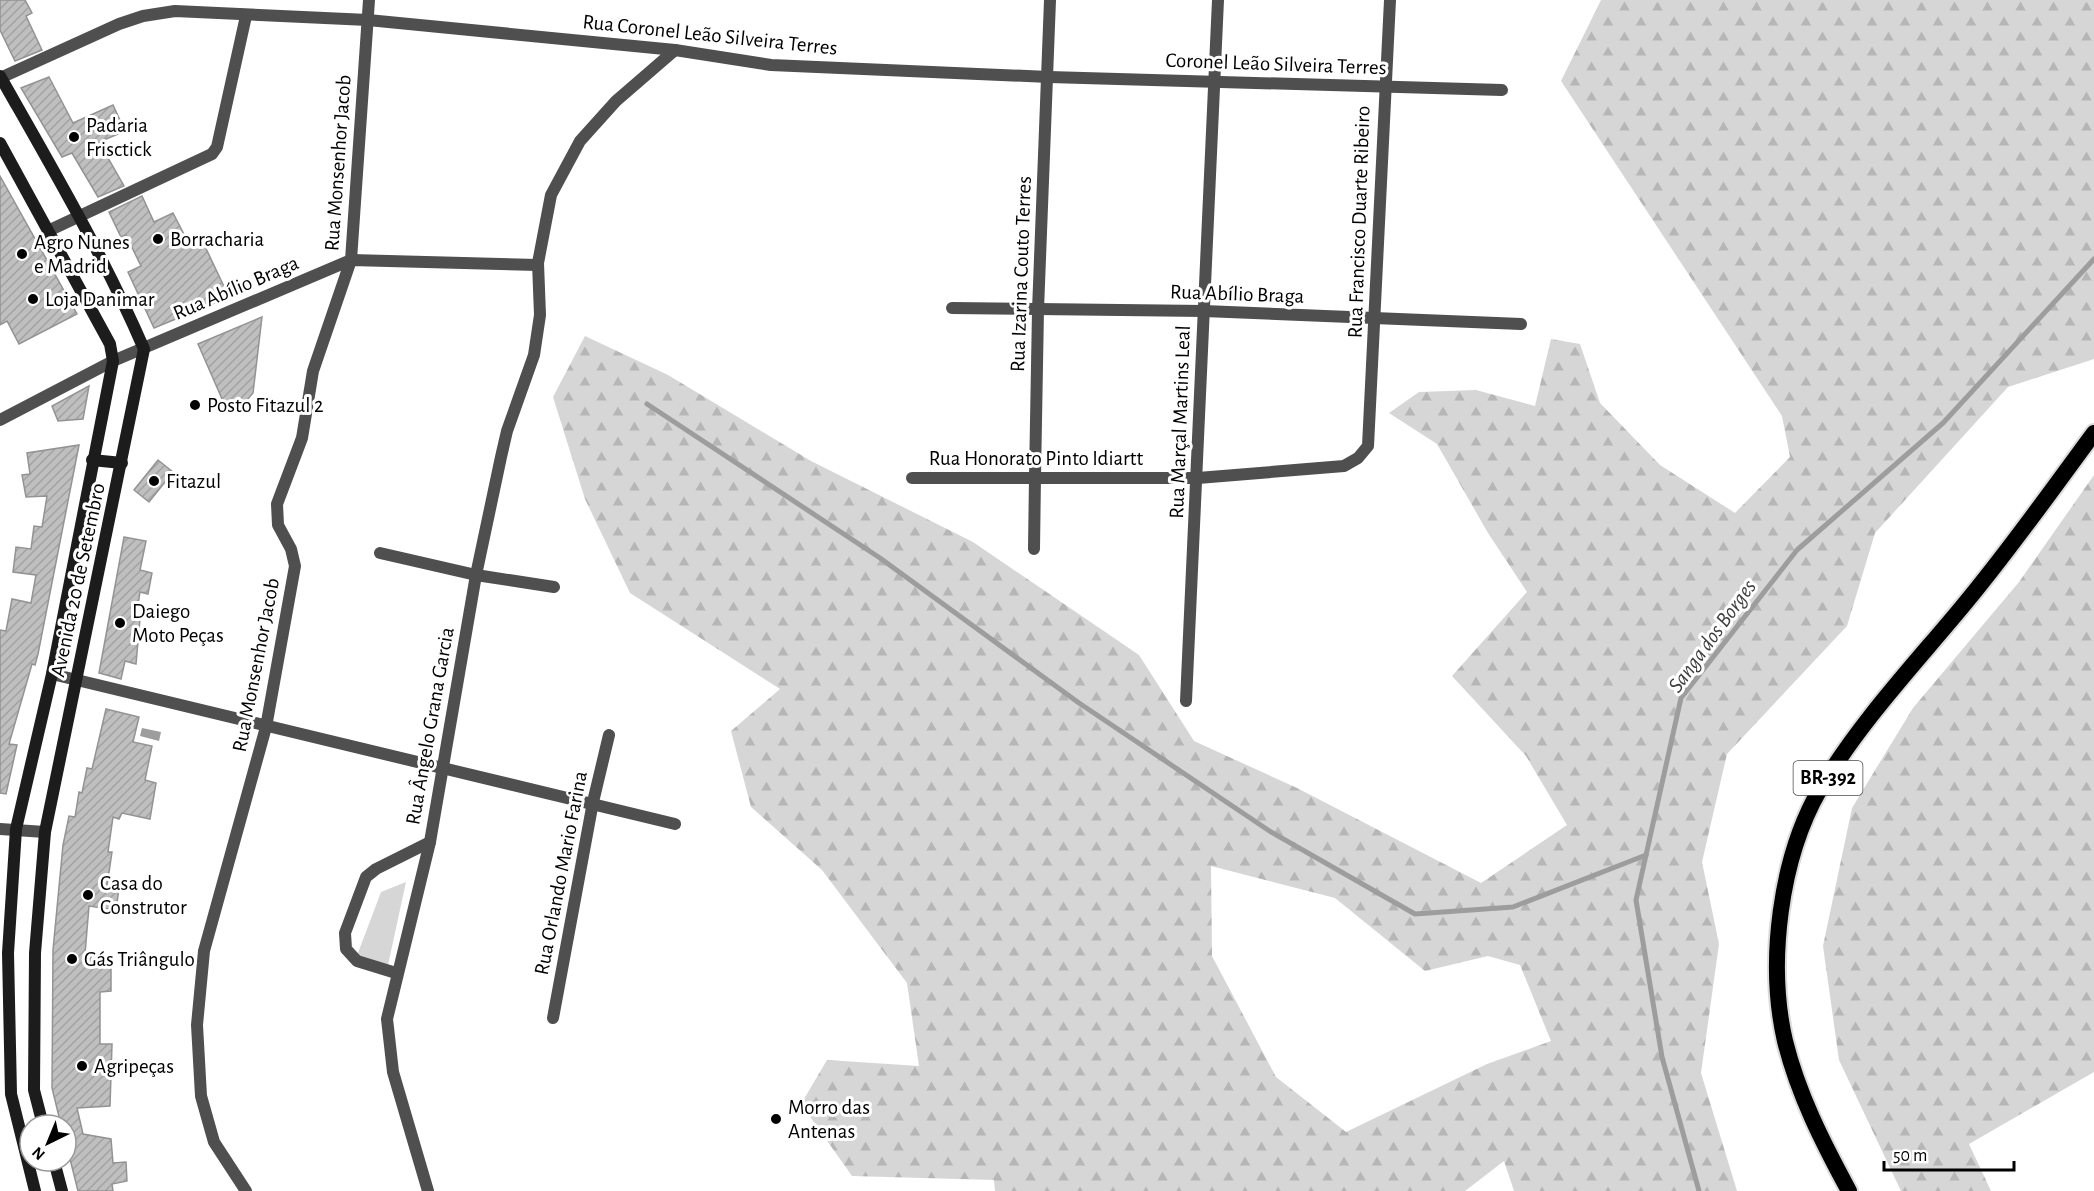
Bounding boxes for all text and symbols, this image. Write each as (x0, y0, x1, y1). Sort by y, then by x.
street label: Rua Coronel Leão Silveira Terres (582, 11, 838, 59)
street label: Coronel Leão Silveira Terres (1165, 50, 1387, 78)
street label: Rua Monsenhor Jacob (321, 74, 355, 252)
street label: Rua Francisco Duarte Ribeiro (1344, 105, 1374, 339)
place label: Padaria Frisctick (86, 115, 152, 160)
marker: Padaria Frisctick (67, 130, 81, 144)
street label: Rua Izarina Couto Terres (1007, 176, 1035, 372)
place label: Borracharia (170, 229, 265, 250)
place label: Agro Nunes e Madrid (34, 232, 130, 277)
marker: Borracharia (151, 232, 165, 246)
marker: Agro Nunes e Madrid (15, 247, 29, 261)
street label: Rua Abílio Braga (170, 252, 302, 324)
street label: Rua Abílio Braga (1170, 281, 1305, 307)
place label: Loja Danimar (45, 289, 155, 310)
marker: Loja Danimar (26, 292, 40, 306)
street label: Rua Marçal Martins Leal (1166, 325, 1194, 519)
place label: Posto Fitazul 2 (207, 395, 323, 416)
marker: Posto Fitazul 2 (188, 398, 202, 412)
street label: Rua Honorato Pinto Idiartt (929, 448, 1143, 469)
place label: Fitazul (166, 471, 221, 492)
marker: Fitazul (147, 474, 161, 488)
street label: Avenida 20 de Setembro (47, 481, 109, 679)
street label: Rua Monsenhor Jacob (229, 576, 283, 754)
water label: Sanga dos Borges (1664, 576, 1760, 696)
place label: Daiego Moto Peças (132, 601, 224, 646)
marker: Daiego Moto Peças (113, 616, 127, 630)
street label: Rua Ângelo Grana Garcia (400, 625, 458, 827)
road number: BR-392 (1794, 761, 1862, 795)
street label: Rua Orlando Mario Farina (531, 769, 591, 977)
place label: Casa do Construtor (100, 873, 187, 918)
marker: Casa do Construtor (81, 888, 95, 902)
place label: Gás Triângulo (84, 949, 195, 970)
marker: Gás Triângulo (65, 952, 79, 966)
place label: Agripeças (94, 1056, 174, 1077)
marker: Agripeças (75, 1059, 89, 1073)
place label: Morro das Antenas (788, 1097, 870, 1142)
marker: Morro das Antenas (769, 1112, 783, 1126)
north arrow (18, 1113, 78, 1173)
scale bar (1884, 1134, 2014, 1172)
text: N (29, 1144, 48, 1163)
text: 50 m (1893, 1147, 1927, 1165)

